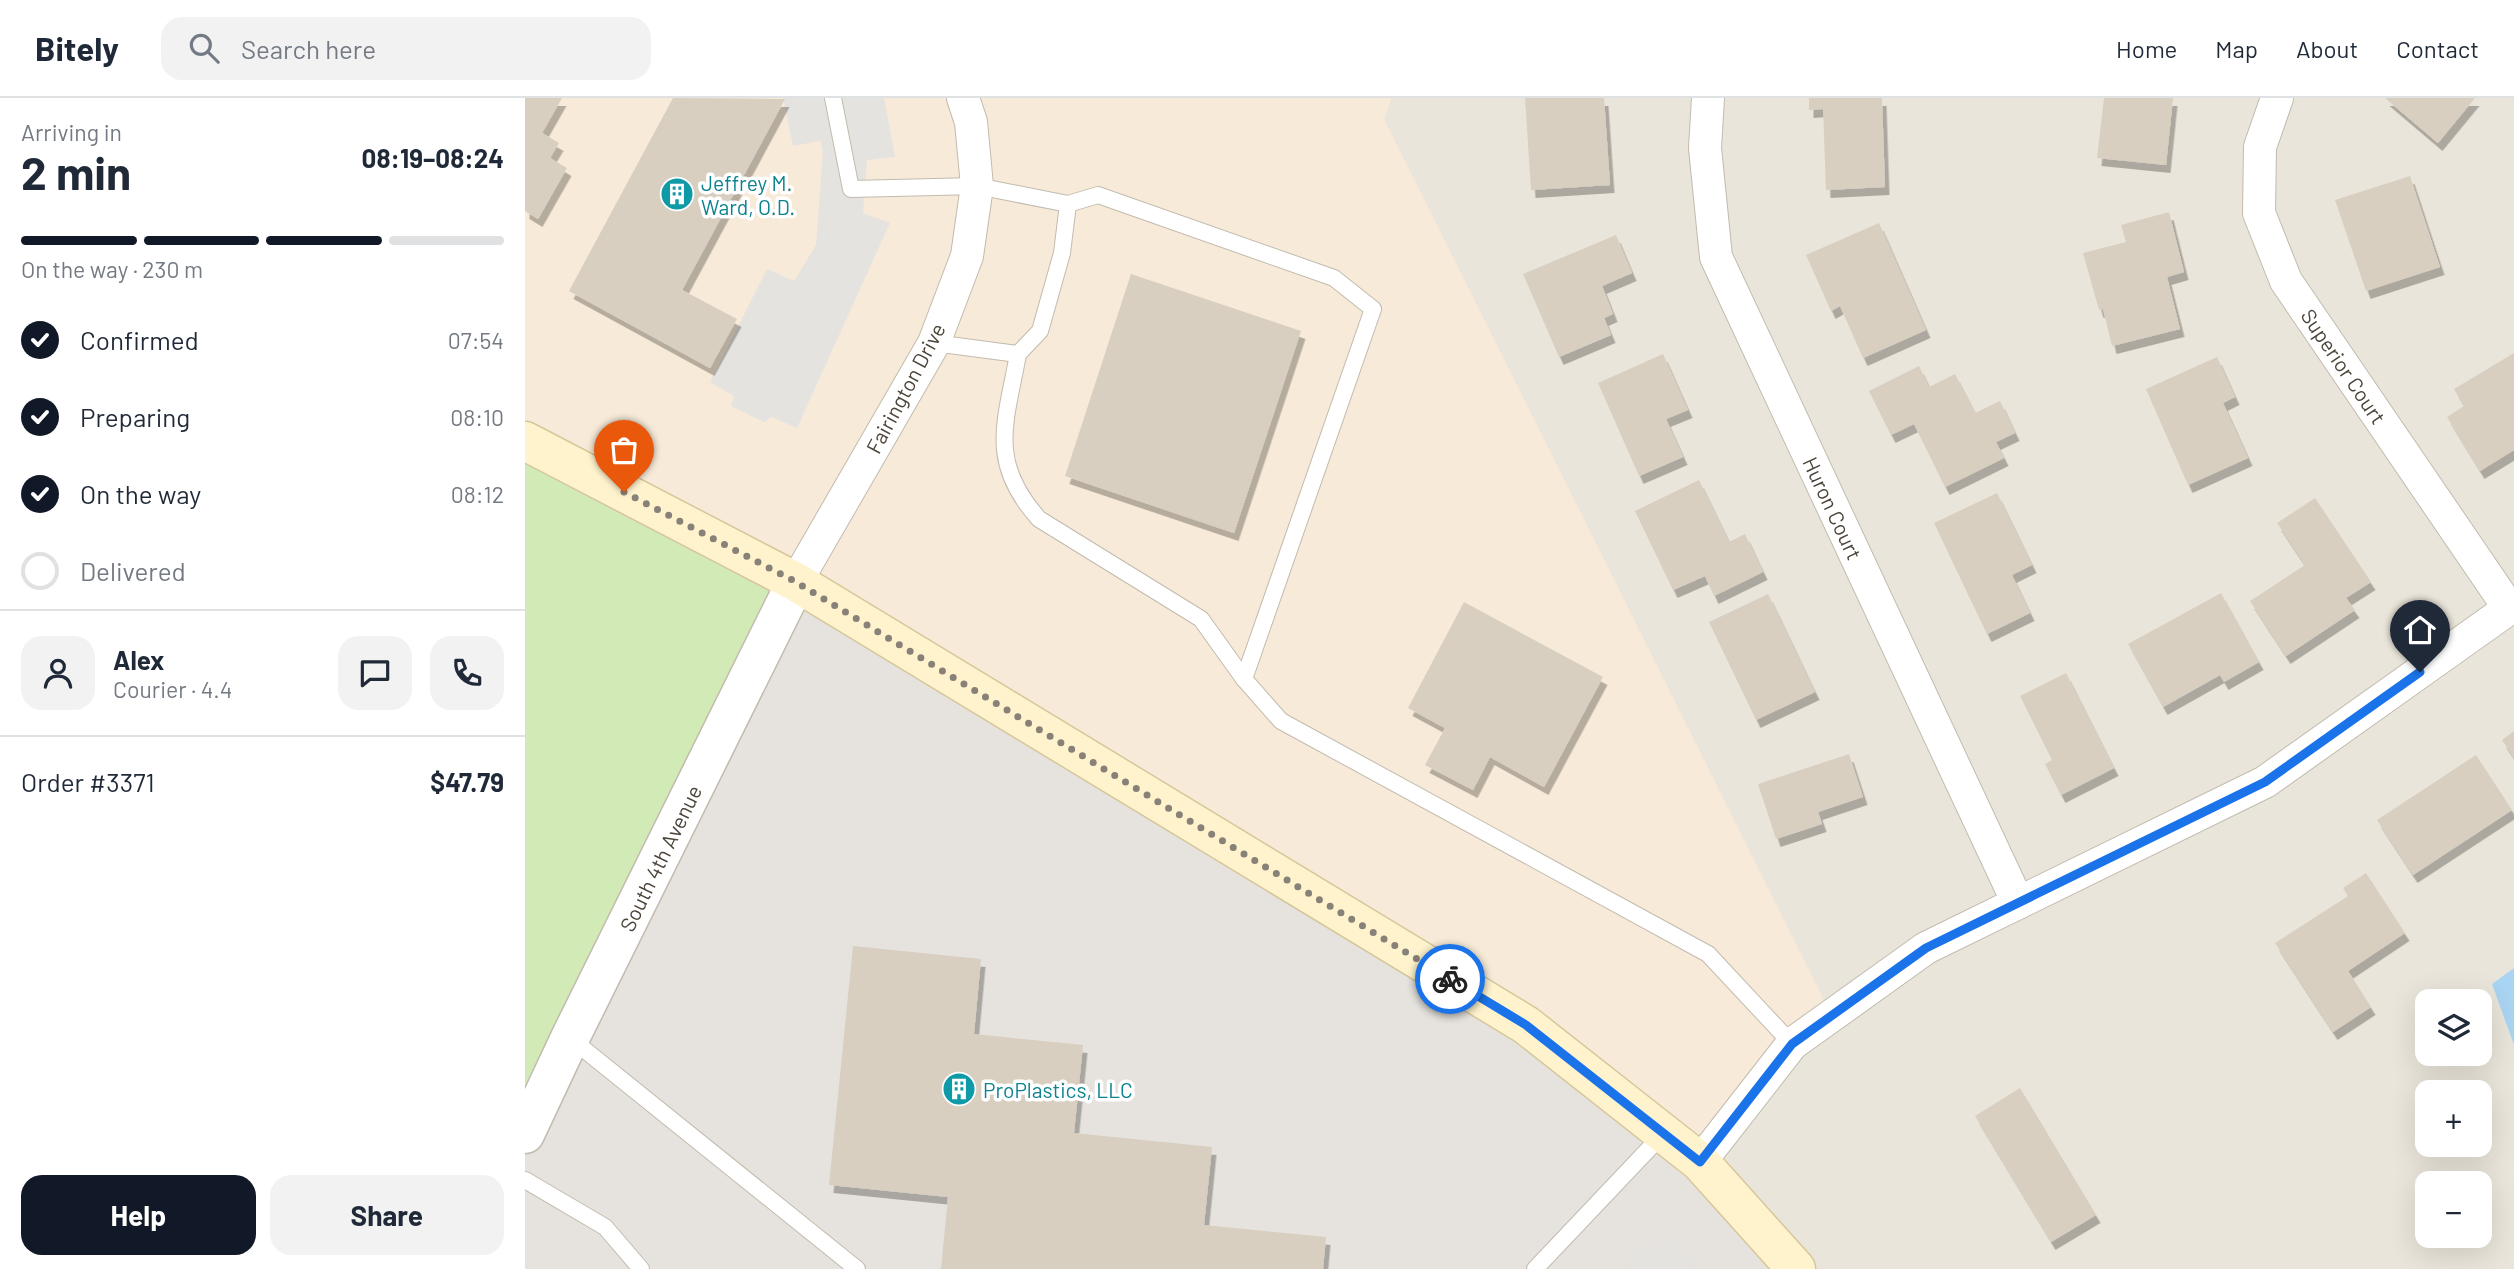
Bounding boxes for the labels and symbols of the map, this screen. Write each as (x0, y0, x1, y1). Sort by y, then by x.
place label: Jeffrey M. Ward, O.D. (701, 170, 795, 219)
building icon: Jeffrey M. Ward, O.D. (658, 175, 696, 213)
street label: Superior Court (2296, 304, 2392, 428)
street label: Fairington Drive (860, 319, 950, 457)
pin (594, 420, 654, 492)
street label: Huron Court (1798, 453, 1868, 563)
pin (2390, 600, 2450, 672)
street label: South 4th Avenue (614, 781, 706, 935)
courier (1415, 944, 1485, 1014)
building icon: ProPlastics, LLC (940, 1070, 978, 1108)
place label: ProPlastics, LLC (983, 1077, 1133, 1102)

